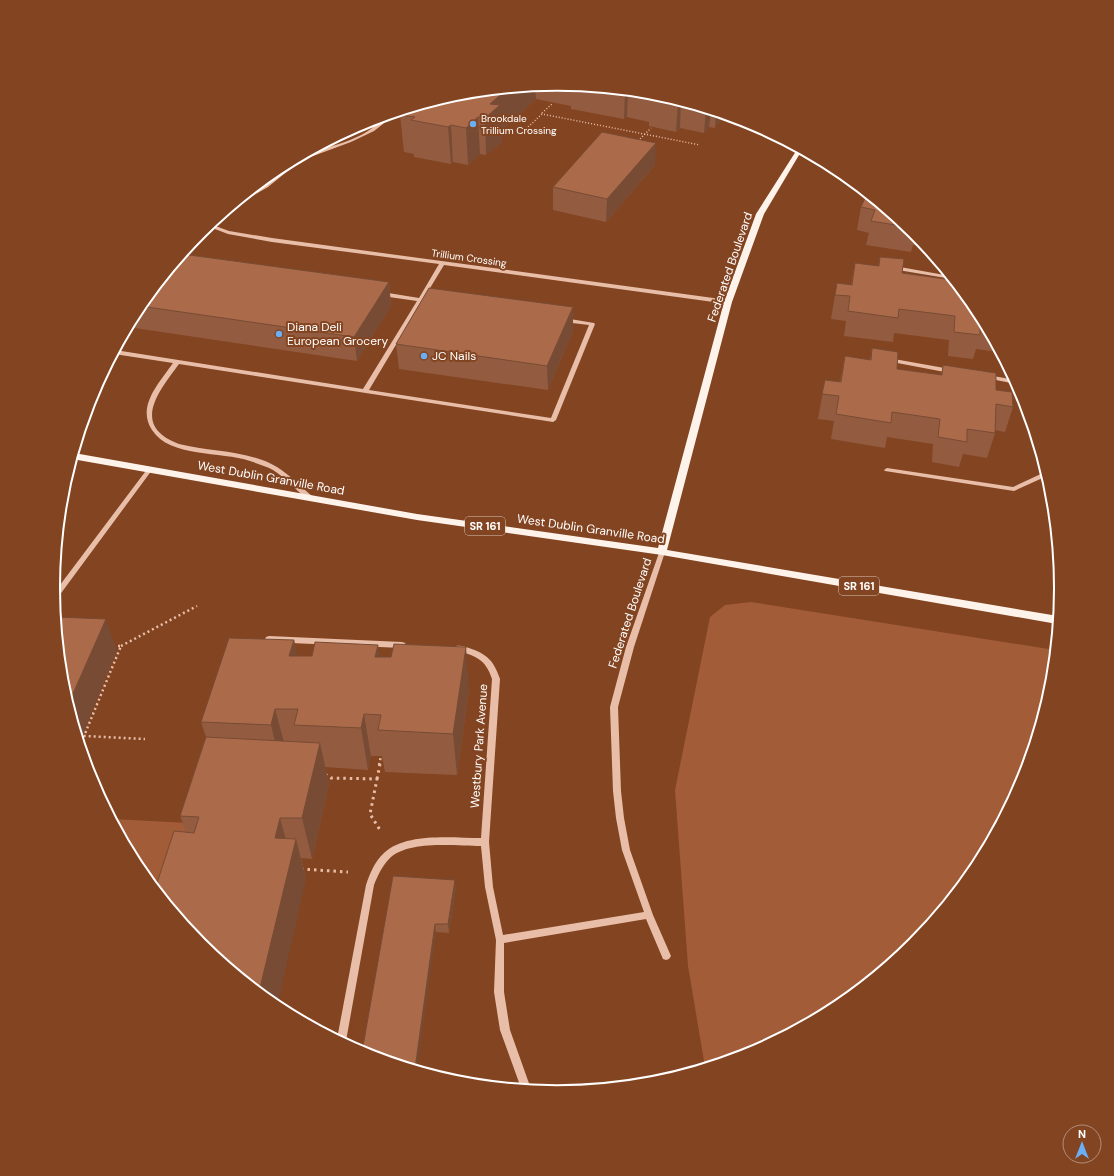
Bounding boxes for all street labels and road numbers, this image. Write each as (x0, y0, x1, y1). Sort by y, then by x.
street label: Federated Boulevard (704, 210, 756, 324)
street label: Trillium Crossing (431, 246, 508, 270)
street label: West Dublin Granville Road (196, 457, 346, 499)
street label: West Dublin Granville Road (516, 511, 666, 547)
road number: SR 161 (465, 517, 505, 535)
street label: Federated Boulevard (605, 556, 655, 670)
road number: SR 161 (839, 577, 879, 595)
street label: Westbury Park Avenue (467, 683, 491, 809)

